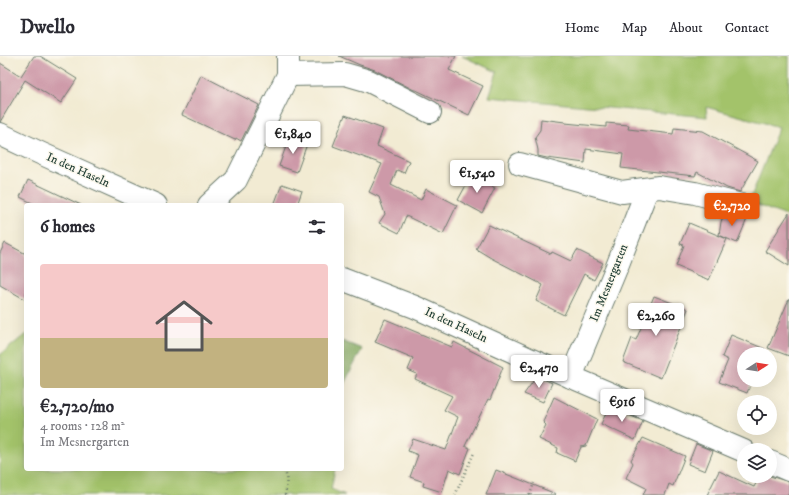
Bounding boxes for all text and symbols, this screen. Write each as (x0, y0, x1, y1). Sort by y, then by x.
text: Dwello (20, 16, 75, 39)
text: Home (565, 19, 599, 37)
text: Map (621, 19, 647, 37)
text: About (669, 19, 703, 37)
text: Contact (725, 19, 769, 37)
pin: €1,840 (260, 121, 326, 155)
text: €1,840 (275, 126, 311, 142)
street label: In den Haseln (44, 149, 113, 191)
pin: €1,540 (444, 160, 510, 194)
text: €1,540 (459, 165, 495, 181)
pin: €2,720 (699, 193, 765, 227)
text: €2,720 (713, 198, 751, 214)
text: 6 homes (40, 216, 95, 238)
icon: filters (306, 216, 328, 238)
street label: Im Mesnergarten (587, 241, 632, 324)
icon: home (148, 290, 220, 362)
pin: €2,260 (623, 303, 689, 337)
street label: In den Haseln (422, 304, 490, 346)
text: €2,260 (637, 308, 675, 324)
north arrow (737, 347, 777, 387)
map controls (737, 347, 777, 483)
pin: €2,470 (506, 355, 572, 389)
text: €2,470 (520, 360, 558, 376)
pin: €916 (598, 389, 646, 423)
text: €916 (609, 394, 635, 410)
button: locate (737, 395, 777, 435)
text: €2,720/mo (40, 396, 114, 418)
text: 4 rooms · 128 m² (40, 418, 125, 434)
text: Im Mesnergarten (40, 434, 129, 450)
button: layers (737, 443, 777, 483)

